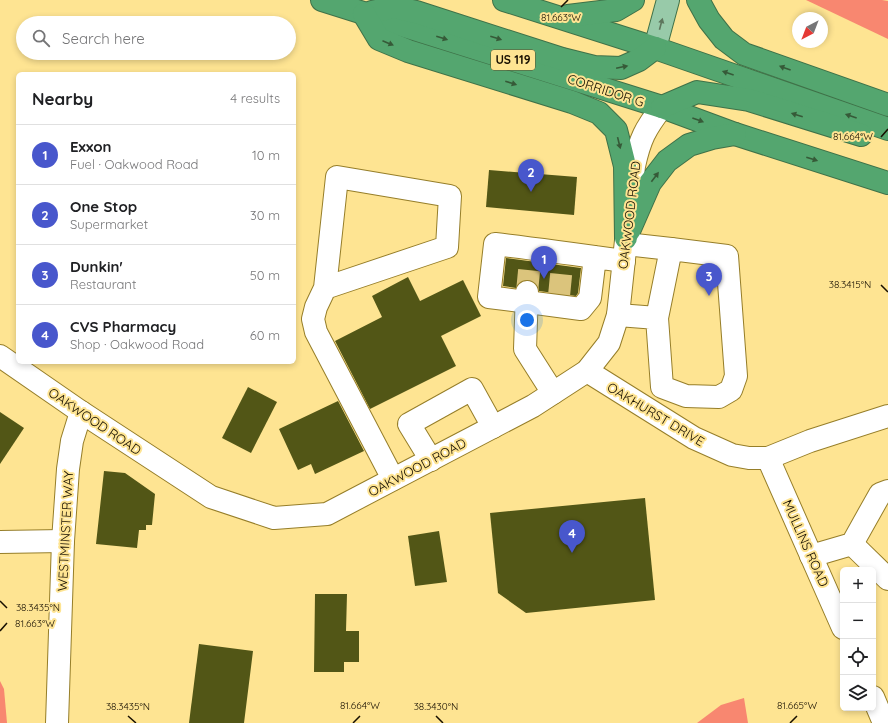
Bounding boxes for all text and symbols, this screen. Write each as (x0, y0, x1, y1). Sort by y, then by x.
text: 81.663°W (541, 11, 581, 24)
north arrow (792, 12, 828, 48)
search box (16, 16, 296, 60)
one-way arrow (659, 18, 665, 30)
icon: search (30, 27, 52, 49)
text: Search here (62, 29, 145, 48)
one-way arrow (436, 35, 448, 41)
one-way arrow (490, 35, 502, 41)
one-way arrow (382, 39, 394, 46)
road number: US 119 (491, 50, 535, 70)
one-way arrow (615, 63, 628, 69)
one-way arrow (779, 65, 791, 71)
street label: CORRIDOR G (566, 70, 646, 110)
one-way arrow (722, 70, 734, 76)
one-way arrow (506, 80, 518, 86)
text: Nearby (32, 88, 93, 109)
text: 4 results (230, 90, 280, 106)
one-way arrow (791, 112, 803, 118)
one-way arrow (845, 113, 857, 119)
one-way arrow (693, 118, 705, 124)
text: 81.664°W (833, 130, 873, 143)
text: Exxon (70, 137, 112, 156)
one-way arrow (616, 137, 622, 149)
text: 1 (42, 147, 48, 163)
text: 10 m (252, 147, 280, 163)
text: Fuel · Oakwood Road (70, 156, 198, 172)
one-way arrow (806, 156, 818, 162)
pin: 2 (518, 159, 544, 192)
street label: OAKWOOD ROAD (614, 160, 644, 270)
one-way arrow (651, 172, 659, 183)
text: One Stop (70, 197, 137, 216)
text: 2 (41, 207, 49, 223)
text: 30 m (250, 207, 280, 223)
text: Supermarket (70, 216, 148, 232)
pin: 1 (531, 246, 557, 279)
text: Dunkin' (70, 257, 123, 276)
pin: 3 (696, 263, 722, 296)
text: 3 (42, 267, 48, 283)
text: 50 m (250, 267, 280, 283)
text: Restaurant (70, 276, 136, 292)
text: 38.3415°N (829, 278, 871, 291)
your location (517, 310, 537, 330)
text: CVS Pharmacy (70, 317, 176, 336)
text: 4 (41, 327, 49, 343)
text: 60 m (250, 327, 280, 343)
text: Shop · Oakwood Road (70, 336, 204, 352)
street label: OAKHURST DRIVE (605, 379, 707, 449)
street label: OAKWOOD ROAD (46, 384, 144, 458)
street label: OAKWOOD ROAD (365, 434, 469, 500)
street label: WESTMINSTER WAY (54, 470, 76, 592)
street label: MULLINS ROAD (780, 497, 832, 589)
pin: 4 (559, 520, 585, 553)
map controls (840, 567, 876, 711)
button: + (840, 567, 876, 603)
text: 38.3435°N (16, 601, 60, 614)
button: − (840, 603, 876, 639)
text: 81.663°W (15, 617, 55, 630)
button: locate (840, 639, 876, 675)
button: layers (840, 675, 876, 711)
text: 81.664°W (340, 699, 380, 712)
text: 81.665°W (777, 699, 817, 712)
text: 38.3435°N (106, 700, 150, 713)
text: 38.3430°N (414, 700, 458, 713)

